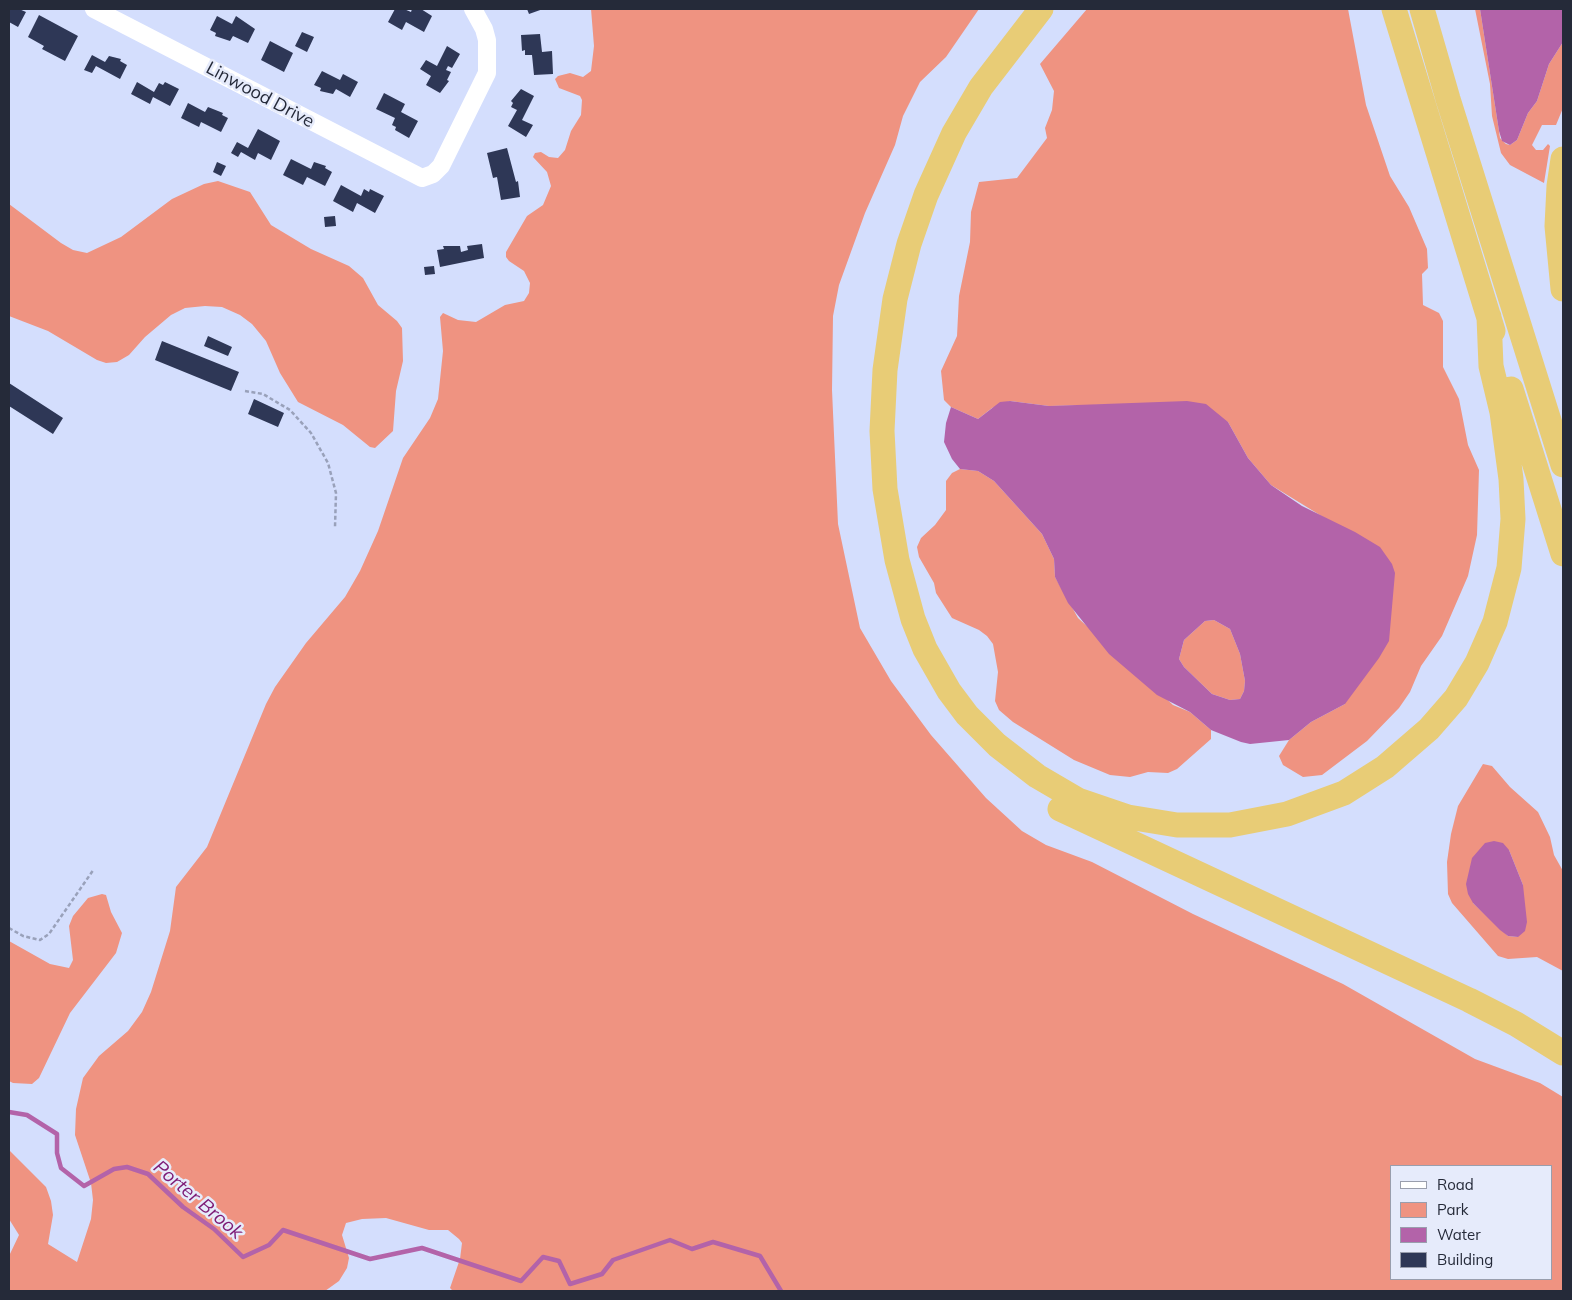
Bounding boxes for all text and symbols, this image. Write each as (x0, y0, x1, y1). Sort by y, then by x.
street label: Linwood Drive (202, 57, 318, 133)
water label: Porter Brook (148, 1156, 248, 1244)
legend (1390, 1165, 1552, 1280)
text: Road (1437, 1175, 1474, 1194)
text: Park (1437, 1200, 1469, 1219)
text: Water (1437, 1225, 1481, 1244)
text: Building (1437, 1250, 1493, 1269)

